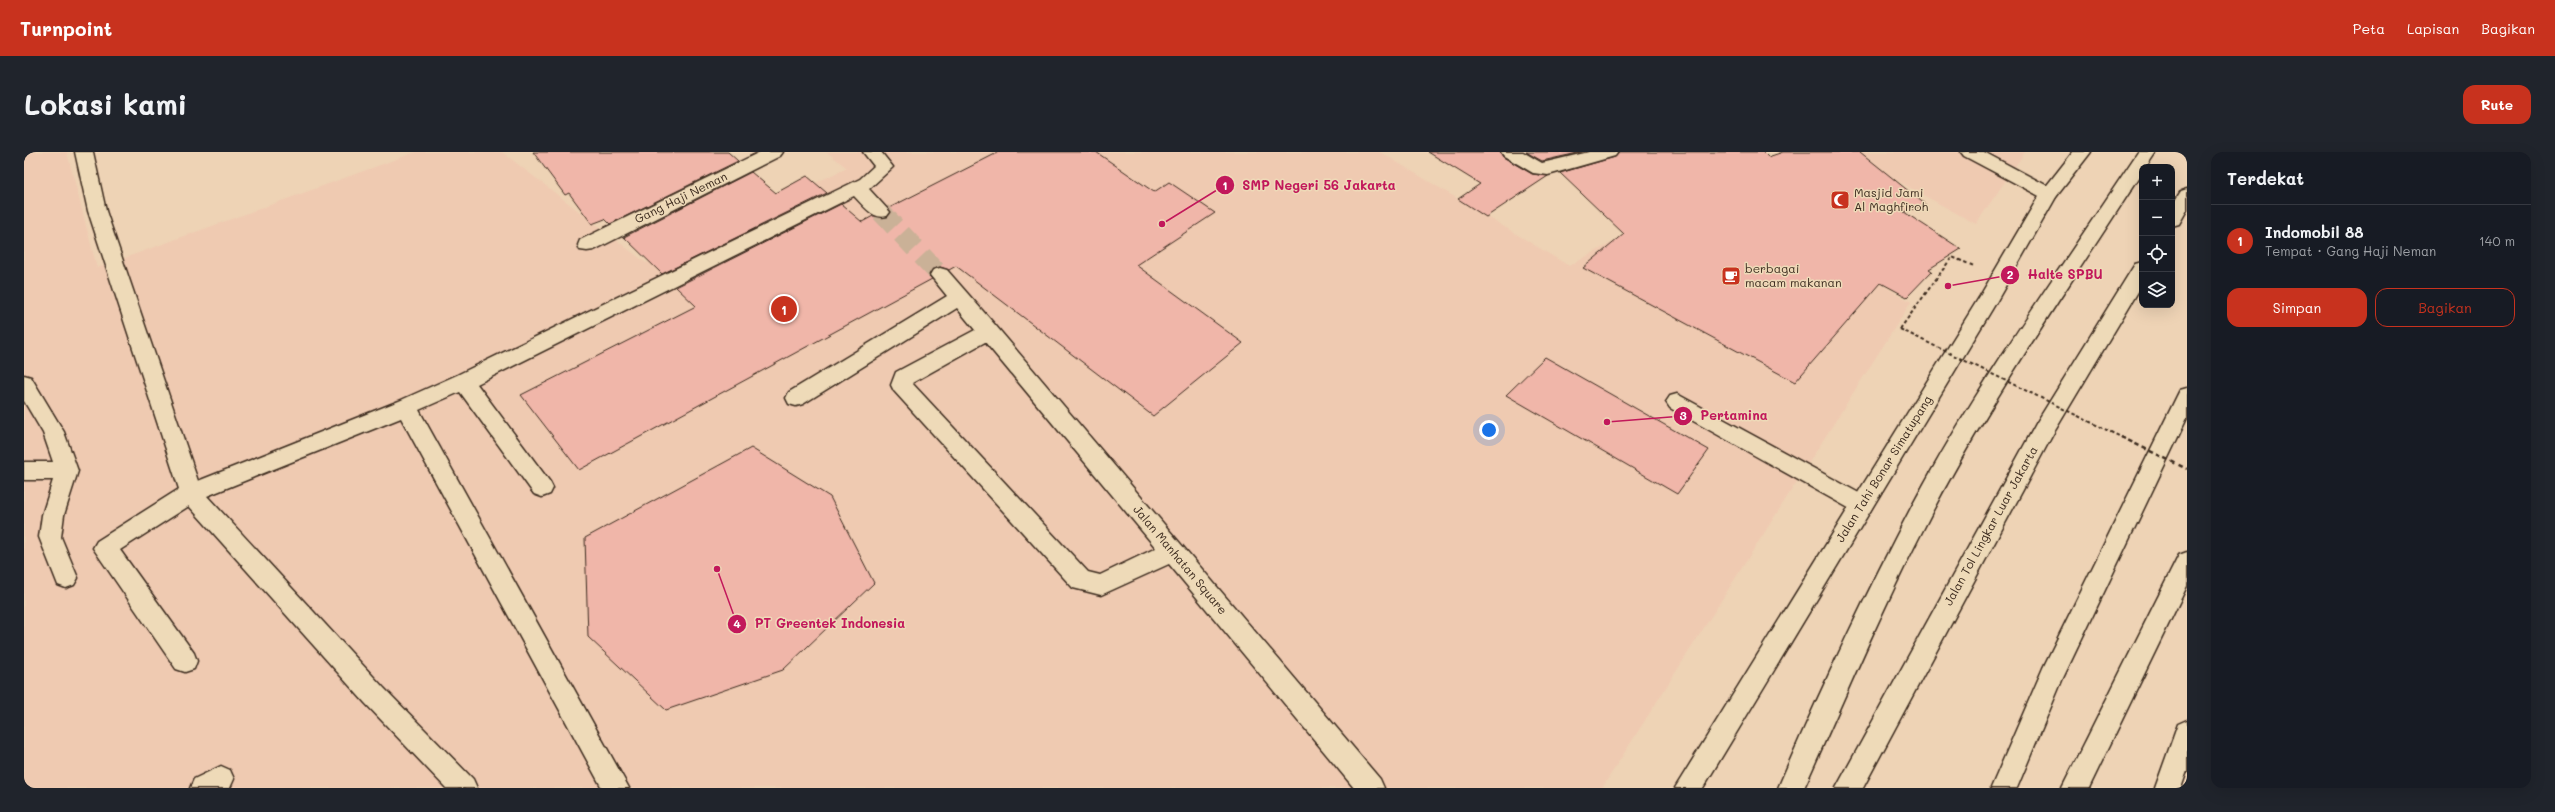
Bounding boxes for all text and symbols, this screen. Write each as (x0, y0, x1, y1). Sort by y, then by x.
text: Turnpoint (20, 16, 112, 41)
text: Peta (2353, 19, 2385, 38)
text: Lapisan (2407, 19, 2459, 38)
text: Bagikan (2481, 19, 2535, 38)
button: Rute (2463, 85, 2531, 124)
text: Lokasi kami (24, 86, 187, 122)
map controls (2139, 164, 2175, 308)
button: + (2139, 164, 2175, 200)
text: Terdekat (2227, 167, 2304, 189)
street label: Gang Haji Neman (631, 168, 730, 227)
callout: SMP Negeri 56 Jakarta (1215, 173, 1404, 198)
text: SMP Negeri 56 Jakarta (1242, 176, 1396, 193)
text: 1 (1222, 177, 1228, 193)
place label: Masjid Jami Al Maghfiroh (1854, 184, 1928, 214)
mosque icon: Masjid Jami Al Maghfiroh (1829, 189, 1851, 211)
button: − (2139, 200, 2175, 236)
text: Indomobil 88 (2265, 222, 2364, 242)
text: 1 (2237, 232, 2243, 249)
text: 140 m (2479, 232, 2515, 249)
button: locate (2139, 236, 2175, 272)
text: Tempat · Gang Haji Neman (2265, 242, 2436, 259)
place label: berbagai macam makanan (1745, 260, 1842, 290)
callout: Halte SPBU (2000, 262, 2111, 287)
cafe icon: berbagai macam makanan (1720, 265, 1742, 287)
text: Halte SPBU (2027, 265, 2103, 282)
text: 2 (2007, 266, 2014, 282)
button: layers (2139, 272, 2175, 308)
button: Simpan (2227, 288, 2367, 327)
button: Bagikan (2375, 288, 2515, 327)
pin: 1 (771, 294, 797, 324)
street label: Jalan Tahi Bonar Simatupang (1831, 392, 1935, 545)
callout: Pertamina (1673, 403, 1776, 428)
text: Pertamina (1700, 406, 1768, 423)
text: 3 (1679, 407, 1687, 423)
your location (1479, 420, 1499, 440)
street label: Jalan Tol Lingkar Luar Jakarta (1940, 443, 2041, 608)
street label: Jalan Manhatan Square (1130, 501, 1231, 617)
callout: PT Greentek Indonesia (727, 611, 913, 636)
text: PT Greentek Indonesia (755, 614, 905, 631)
text: 4 (733, 615, 741, 631)

